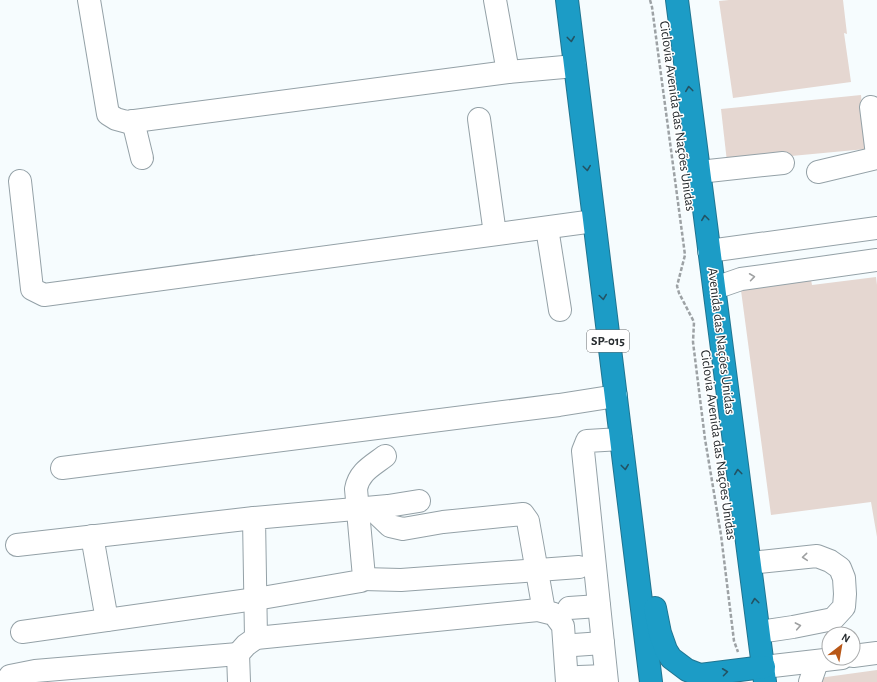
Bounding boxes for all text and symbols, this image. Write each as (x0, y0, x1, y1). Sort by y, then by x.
street label: Ciclovia Avenida das Nações Unidas (657, 20, 697, 212)
one-way arrow (567, 36, 576, 42)
one-way arrow (685, 86, 694, 92)
one-way arrow (583, 165, 592, 171)
one-way arrow (701, 215, 710, 221)
street label: Avenida das Nações Unidas (705, 267, 737, 415)
one-way arrow (749, 273, 755, 282)
one-way arrow (598, 294, 607, 300)
road number: SP-015 (587, 330, 629, 352)
street label: Ciclovia Avenida das Nações Unidas (698, 349, 738, 541)
one-way arrow (620, 464, 629, 470)
one-way arrow (734, 469, 743, 475)
one-way arrow (802, 552, 809, 561)
one-way arrow (751, 598, 760, 604)
one-way arrow (794, 623, 801, 631)
north arrow (821, 626, 861, 666)
text: N (840, 631, 852, 645)
one-way arrow (722, 668, 728, 677)

